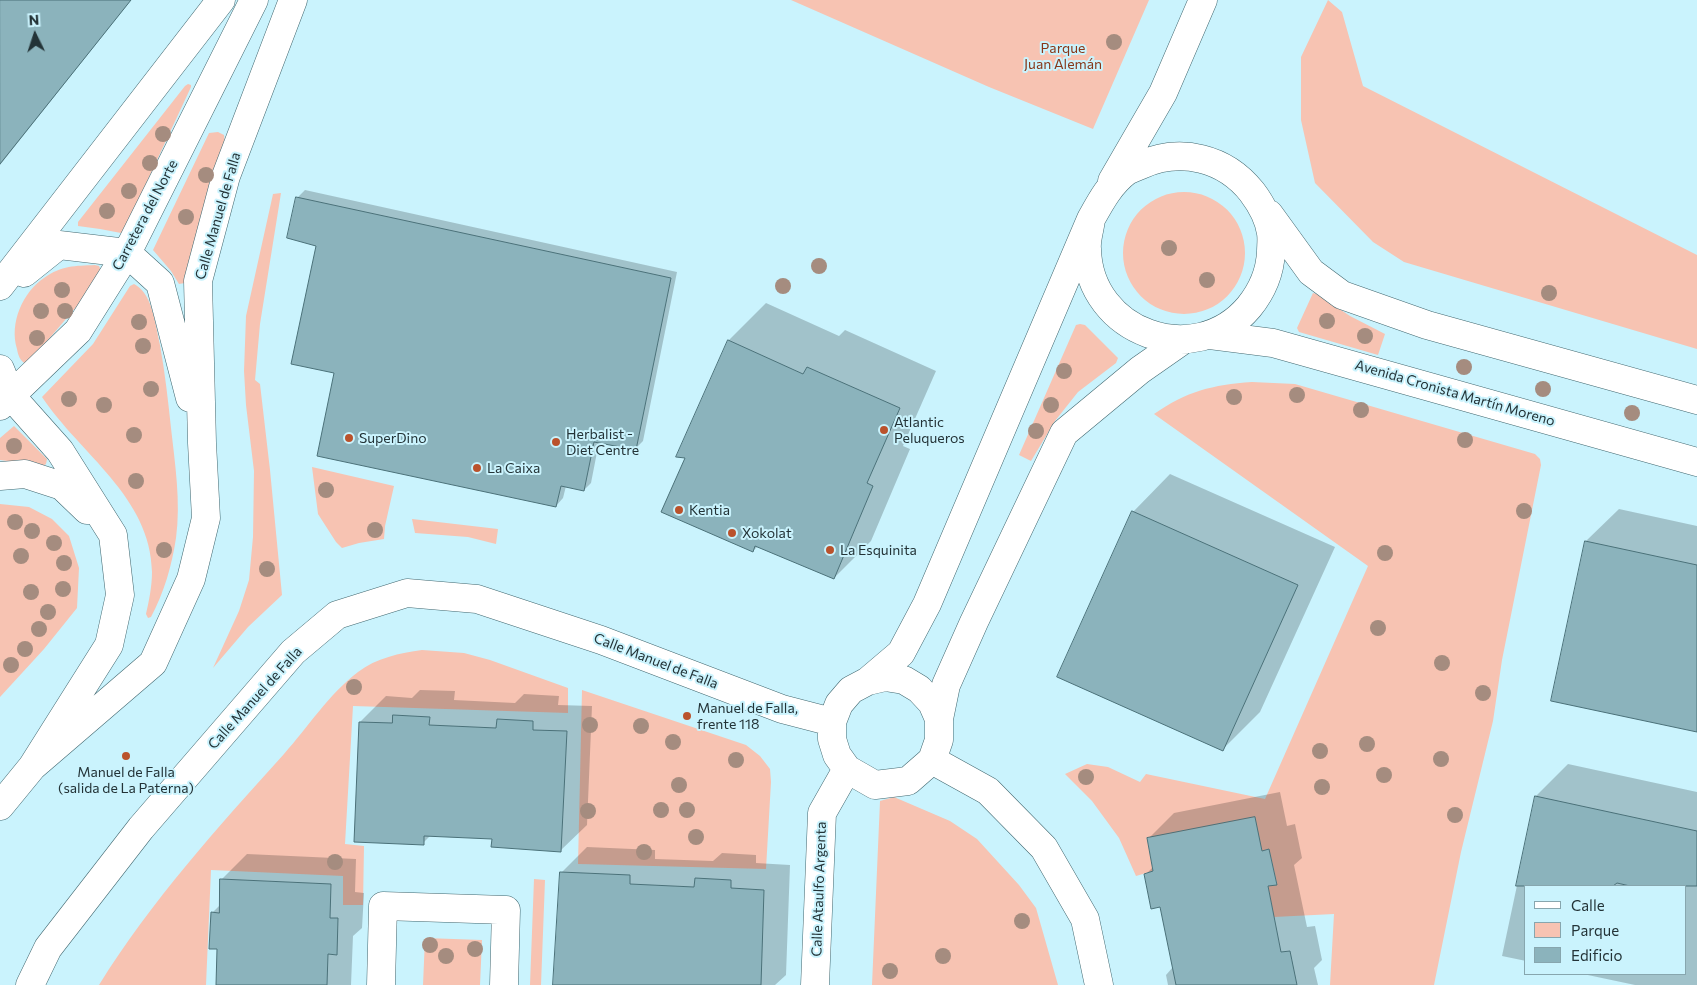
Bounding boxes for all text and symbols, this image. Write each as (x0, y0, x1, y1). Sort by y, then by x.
north arrow (10, 10, 60, 60)
text: N (28, 11, 40, 28)
park label: Parque Juan Alemán (1024, 40, 1102, 72)
street label: Calle Manuel de Falla (192, 150, 244, 282)
street label: Carretera del Norte (109, 157, 181, 273)
street label: Avenida Cronista Martín Moreno (1353, 356, 1557, 430)
place label: Atlantic Peluqueros (894, 414, 965, 447)
marker: Atlantic Peluqueros (878, 424, 890, 436)
place label: Herbalist - Diet Centre (566, 426, 639, 458)
place label: SuperDino (359, 430, 427, 446)
marker: SuperDino (343, 432, 355, 444)
marker: Herbalist - Diet Centre (550, 436, 562, 448)
place label: La Caixa (487, 460, 540, 476)
marker: La Caixa (471, 462, 483, 474)
place label: Kentia (689, 502, 730, 518)
marker: Kentia (673, 504, 685, 516)
place label: Xokolat (742, 525, 792, 541)
marker: Xokolat (726, 527, 738, 539)
place label: La Esquinita (840, 542, 917, 558)
marker: La Esquinita (824, 544, 836, 556)
street label: Calle Manuel de Falla (591, 630, 721, 692)
street label: Calle Manuel de Falla (205, 643, 305, 753)
place label: Manuel de Falla, frente 118 (697, 700, 798, 732)
marker: Manuel de Falla, frente 118 (681, 710, 693, 722)
marker: Manuel de Falla (salida de La Paterna) (120, 750, 132, 762)
place label: Manuel de Falla (salida de La Paterna) (58, 764, 194, 796)
street label: Calle Ataulfo Argenta (808, 821, 830, 957)
legend (1524, 885, 1687, 975)
text: Calle (1571, 896, 1605, 914)
text: Parque (1571, 921, 1619, 939)
text: Edificio (1571, 946, 1622, 964)

